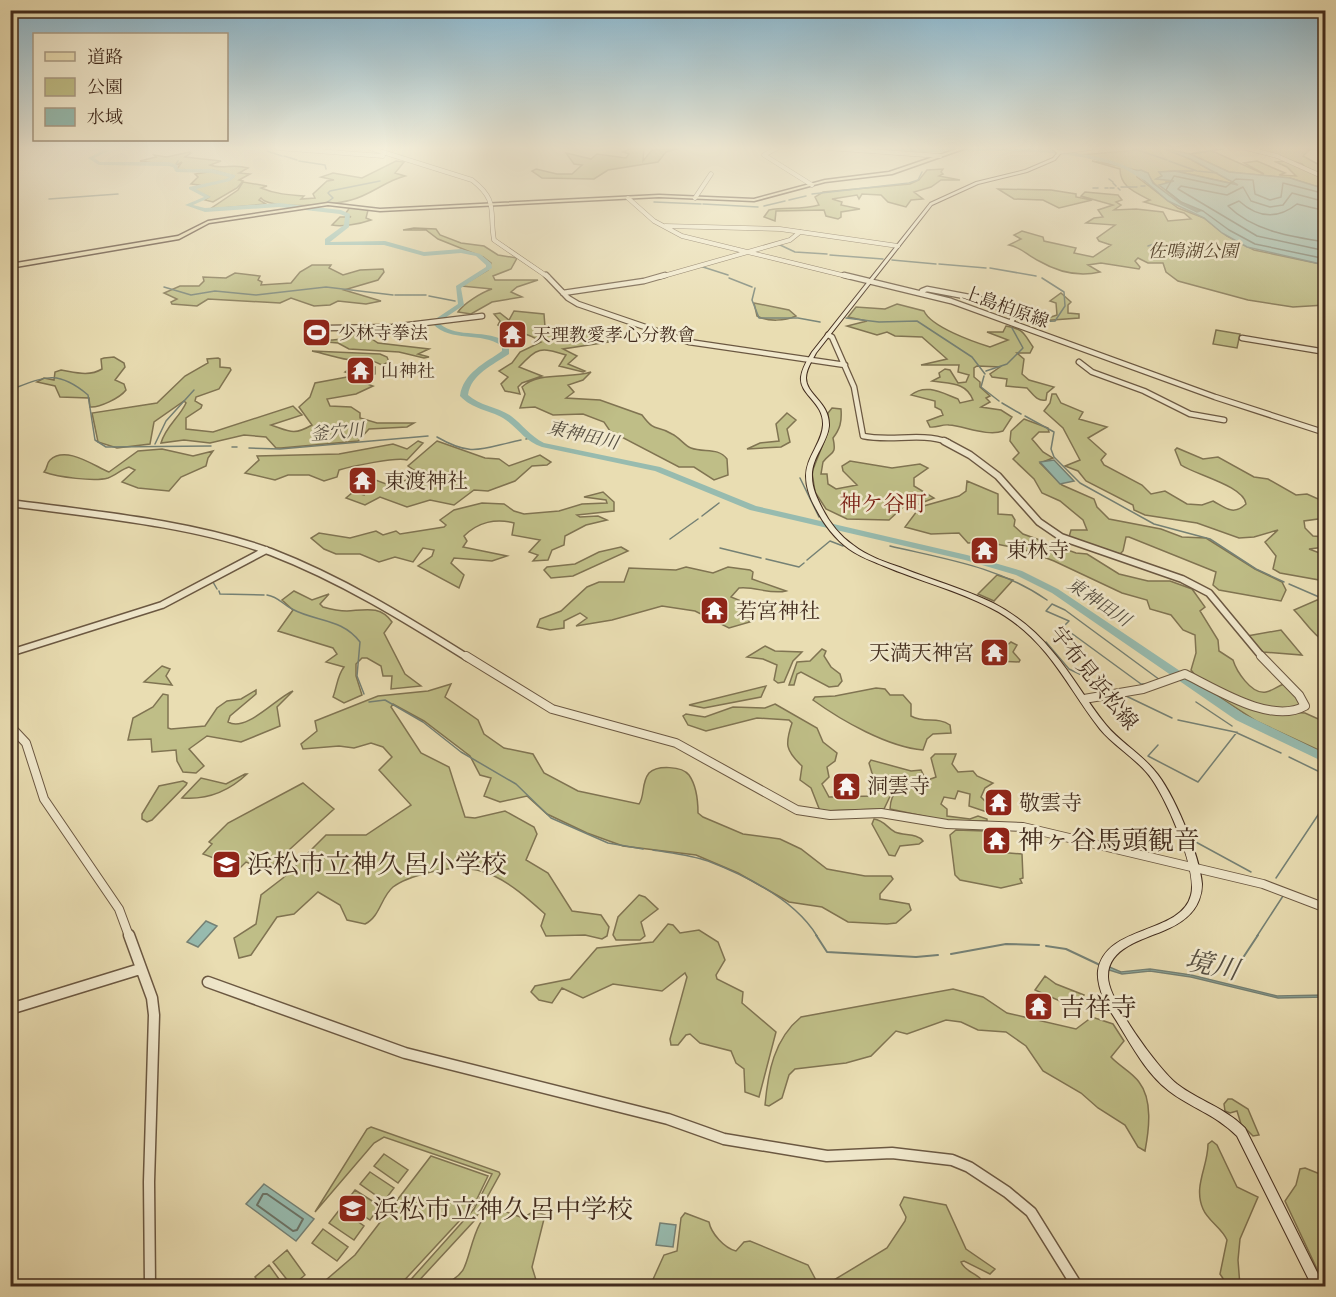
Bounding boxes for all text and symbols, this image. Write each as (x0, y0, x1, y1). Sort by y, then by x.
legend (33, 33, 228, 141)
text: 道路 (87, 46, 123, 68)
text: 公園 (87, 76, 123, 98)
text: 水域 (87, 106, 123, 128)
park label: 佐鳴湖公園 (1148, 240, 1241, 262)
street label: 上島柏原線 (960, 281, 1052, 333)
sports icon: 少林寺拳法 (301, 317, 333, 349)
temple icon: 天理教愛孝心分教會 (496, 319, 528, 351)
place label: 少林寺拳法 (338, 322, 428, 344)
place label: 天理教愛孝心分教會 (533, 324, 695, 346)
temple icon: 山神社 (344, 355, 376, 387)
place label: 山神社 (381, 360, 435, 382)
water label: 東神田川 (545, 416, 623, 454)
water label: 釜穴川 (309, 419, 367, 445)
temple icon: 東渡神社 (347, 465, 379, 497)
place label: 東渡神社 (384, 468, 468, 494)
district label: 神ケ谷町 (839, 490, 927, 517)
temple icon: 東林寺 (969, 534, 1001, 566)
place label: 東林寺 (1006, 537, 1069, 563)
water label: 東神田川 (1063, 573, 1137, 632)
temple icon: 若宮神社 (699, 595, 731, 627)
place label: 若宮神社 (736, 598, 820, 624)
street label: 宇布見浜松線 (1044, 621, 1144, 735)
temple icon: 天満天神宮 (979, 637, 1011, 669)
place label: 天満天神宮 (869, 640, 974, 666)
temple icon: 洞雲寺 (830, 770, 862, 802)
place label: 洞雲寺 (867, 773, 930, 799)
temple icon: 敬雲寺 (982, 787, 1014, 819)
place label: 敬雲寺 (1019, 790, 1082, 816)
temple icon: 神ヶ谷馬頭観音 (981, 824, 1013, 856)
place label: 神ヶ谷馬頭観音 (1018, 824, 1200, 856)
school or university icon: 浜松市立神久呂小学校 (210, 848, 242, 880)
place label: 浜松市立神久呂小学校 (247, 848, 507, 880)
water label: 境川 (1182, 943, 1245, 987)
temple icon: 吉祥寺 (1022, 991, 1054, 1023)
place label: 吉祥寺 (1059, 991, 1137, 1023)
school or university icon: 浜松市立神久呂中学校 (336, 1193, 368, 1225)
place label: 浜松市立神久呂中学校 (373, 1193, 633, 1225)

